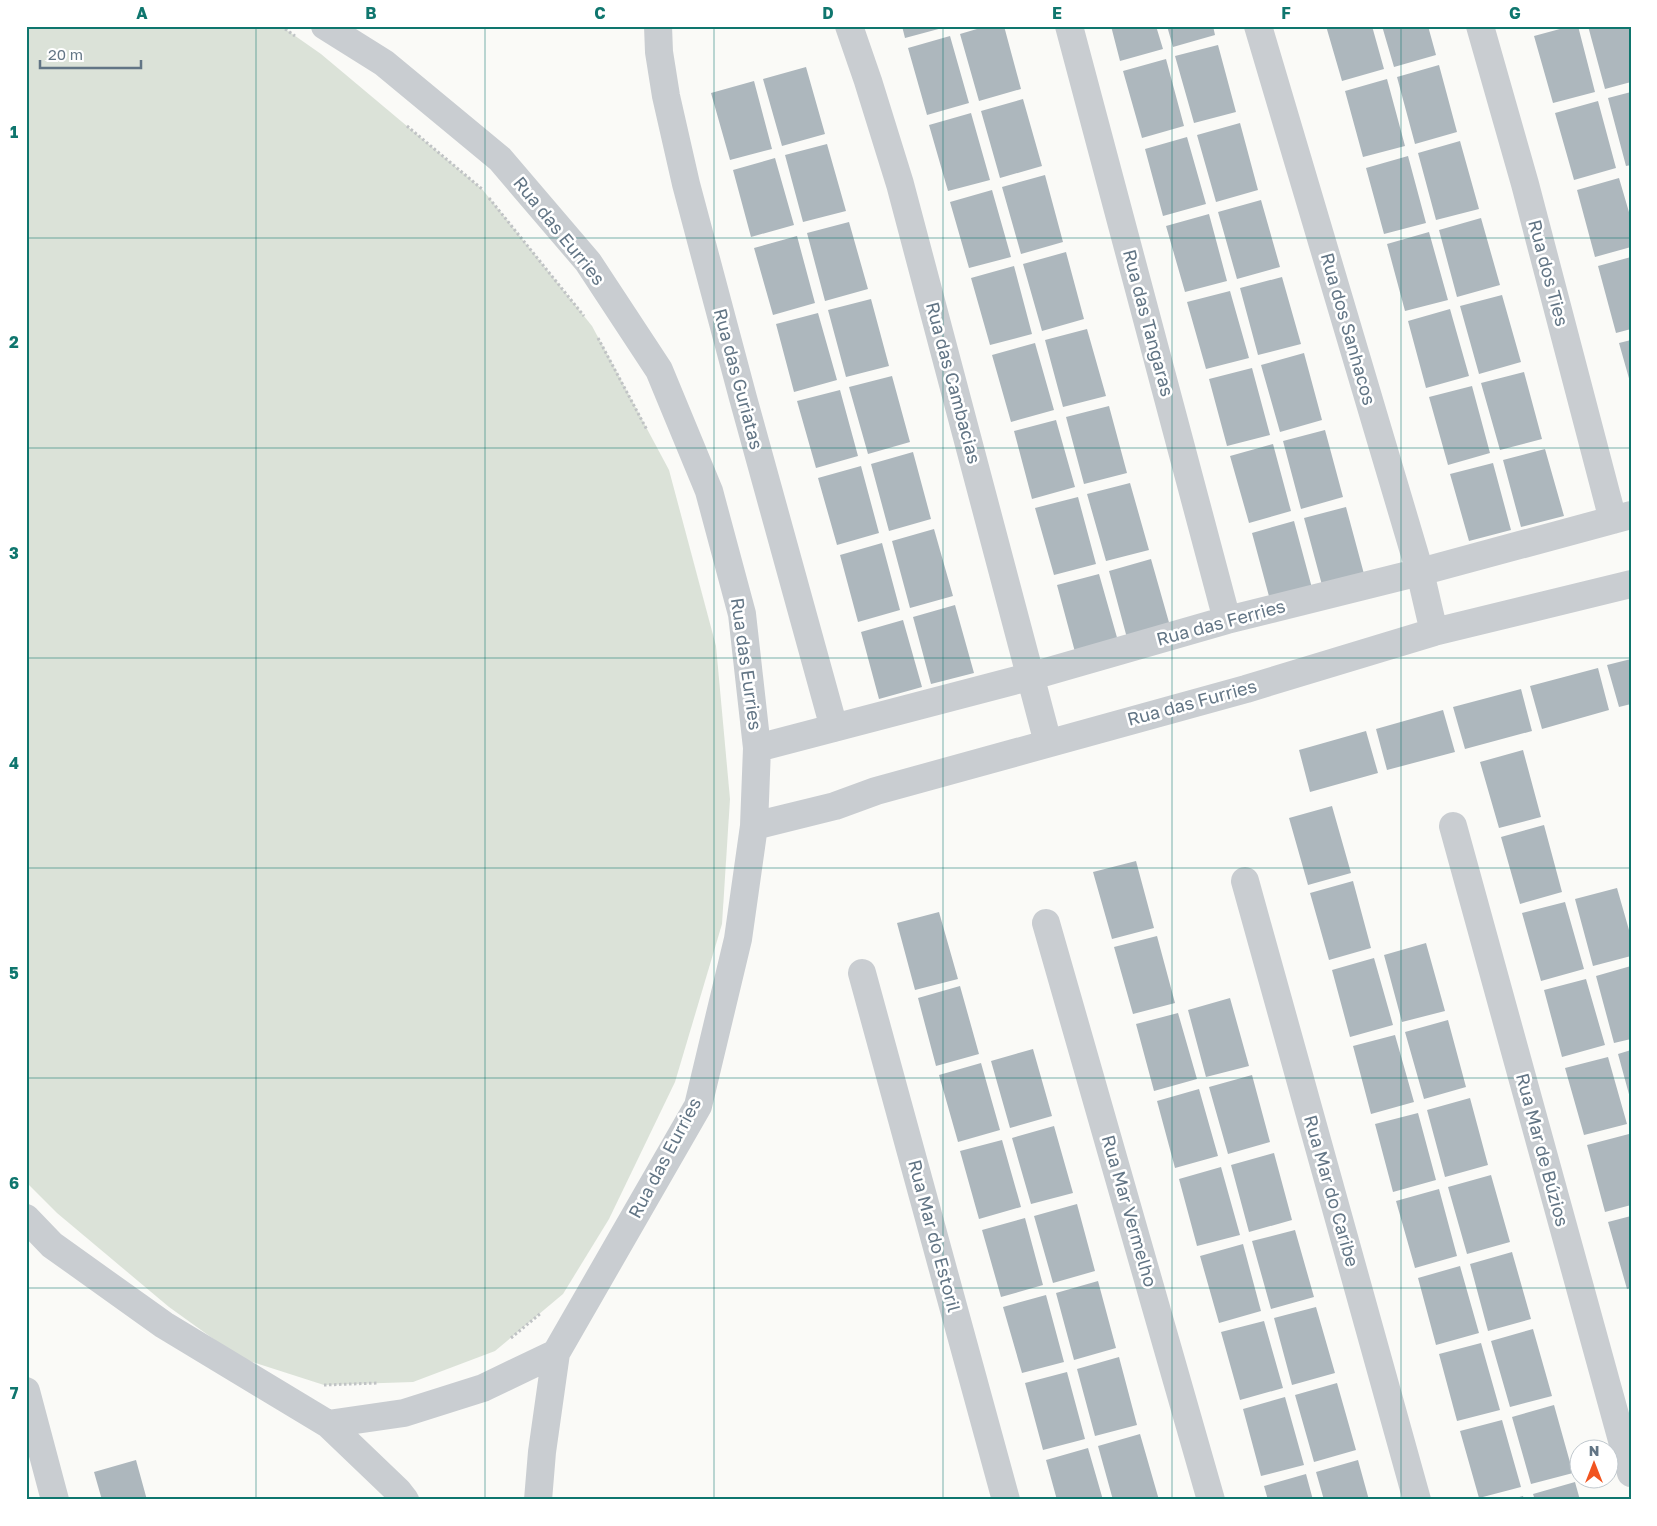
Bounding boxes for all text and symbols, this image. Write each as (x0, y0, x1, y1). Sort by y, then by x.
text: A (136, 3, 148, 23)
text: B (365, 3, 377, 23)
text: C (594, 3, 606, 23)
text: D (822, 3, 834, 23)
text: E (1052, 3, 1062, 23)
text: F (1281, 3, 1291, 23)
text: G (1509, 3, 1521, 23)
scale bar (40, 38, 141, 70)
text: 20 m (48, 45, 83, 63)
text: 1 (10, 122, 18, 142)
street label: Rua das Eurries (509, 172, 610, 289)
street label: Rua dos Ties (1524, 217, 1574, 328)
street label: Rua das Tangaras (1119, 247, 1179, 399)
street label: Rua dos Sanhacos (1317, 250, 1381, 407)
street label: Rua das Cambacias (922, 299, 986, 466)
street label: Rua das Guriatas (710, 306, 768, 452)
text: 2 (9, 332, 19, 352)
text: 3 (9, 543, 19, 563)
street label: Rua das Ferries (1154, 594, 1288, 650)
street label: Rua das Eurries (727, 596, 767, 731)
street label: Rua das Furries (1125, 674, 1259, 730)
text: 4 (9, 753, 19, 773)
text: 5 (9, 963, 19, 983)
street label: Rua Mar de Búzios (1512, 1071, 1574, 1229)
street label: Rua das Eurries (623, 1093, 705, 1222)
street label: Rua Mar do Caribe (1300, 1112, 1364, 1269)
street label: Rua Mar Vermelho (1098, 1132, 1162, 1289)
street label: Rua Mar do Estoril (904, 1157, 966, 1315)
text: 6 (9, 1173, 19, 1193)
text: 7 (10, 1383, 19, 1403)
north arrow (1570, 1438, 1620, 1488)
text: N (1589, 1442, 1599, 1459)

